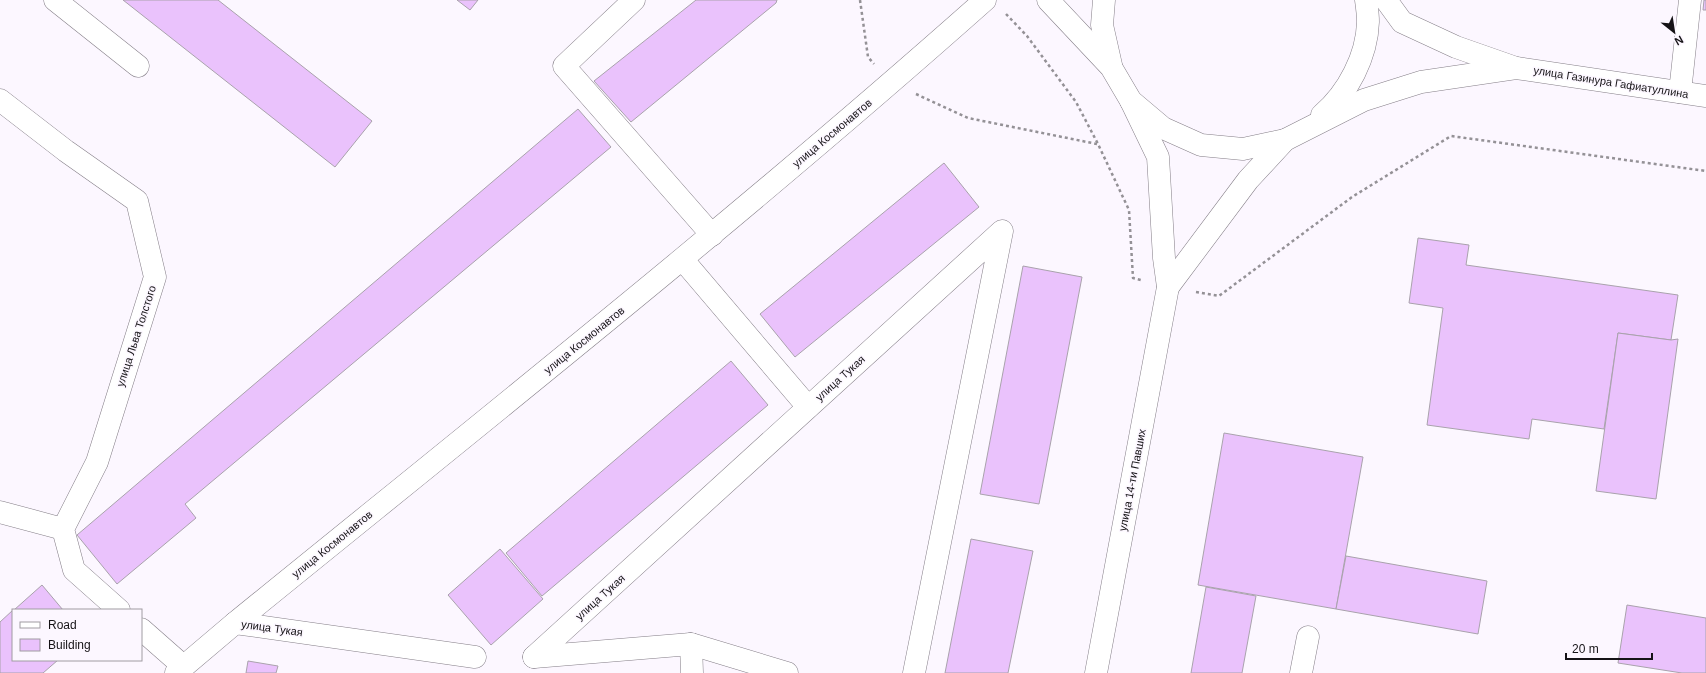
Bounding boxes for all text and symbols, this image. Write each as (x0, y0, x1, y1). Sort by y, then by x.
north arrow (1654, 12, 1694, 52)
text: N (1673, 33, 1685, 48)
street label: улица Газинура Гафиатуллина (1533, 64, 1690, 100)
street label: улица Космонавтов (790, 96, 874, 170)
street label: улица Льва Толстого (114, 284, 158, 388)
street label: улица Космонавтов (541, 304, 627, 376)
street label: улица Тукая (813, 353, 867, 403)
street label: улица 14-ти Павших (1116, 427, 1148, 532)
street label: улица Космонавтов (289, 508, 375, 580)
street label: улица Тукая (573, 572, 627, 622)
legend (12, 609, 142, 661)
text: Road (48, 618, 77, 632)
street label: улица Тукая (240, 618, 304, 638)
scale bar (1566, 635, 1652, 661)
text: Building (48, 638, 91, 652)
text: 20 m (1572, 642, 1599, 656)

